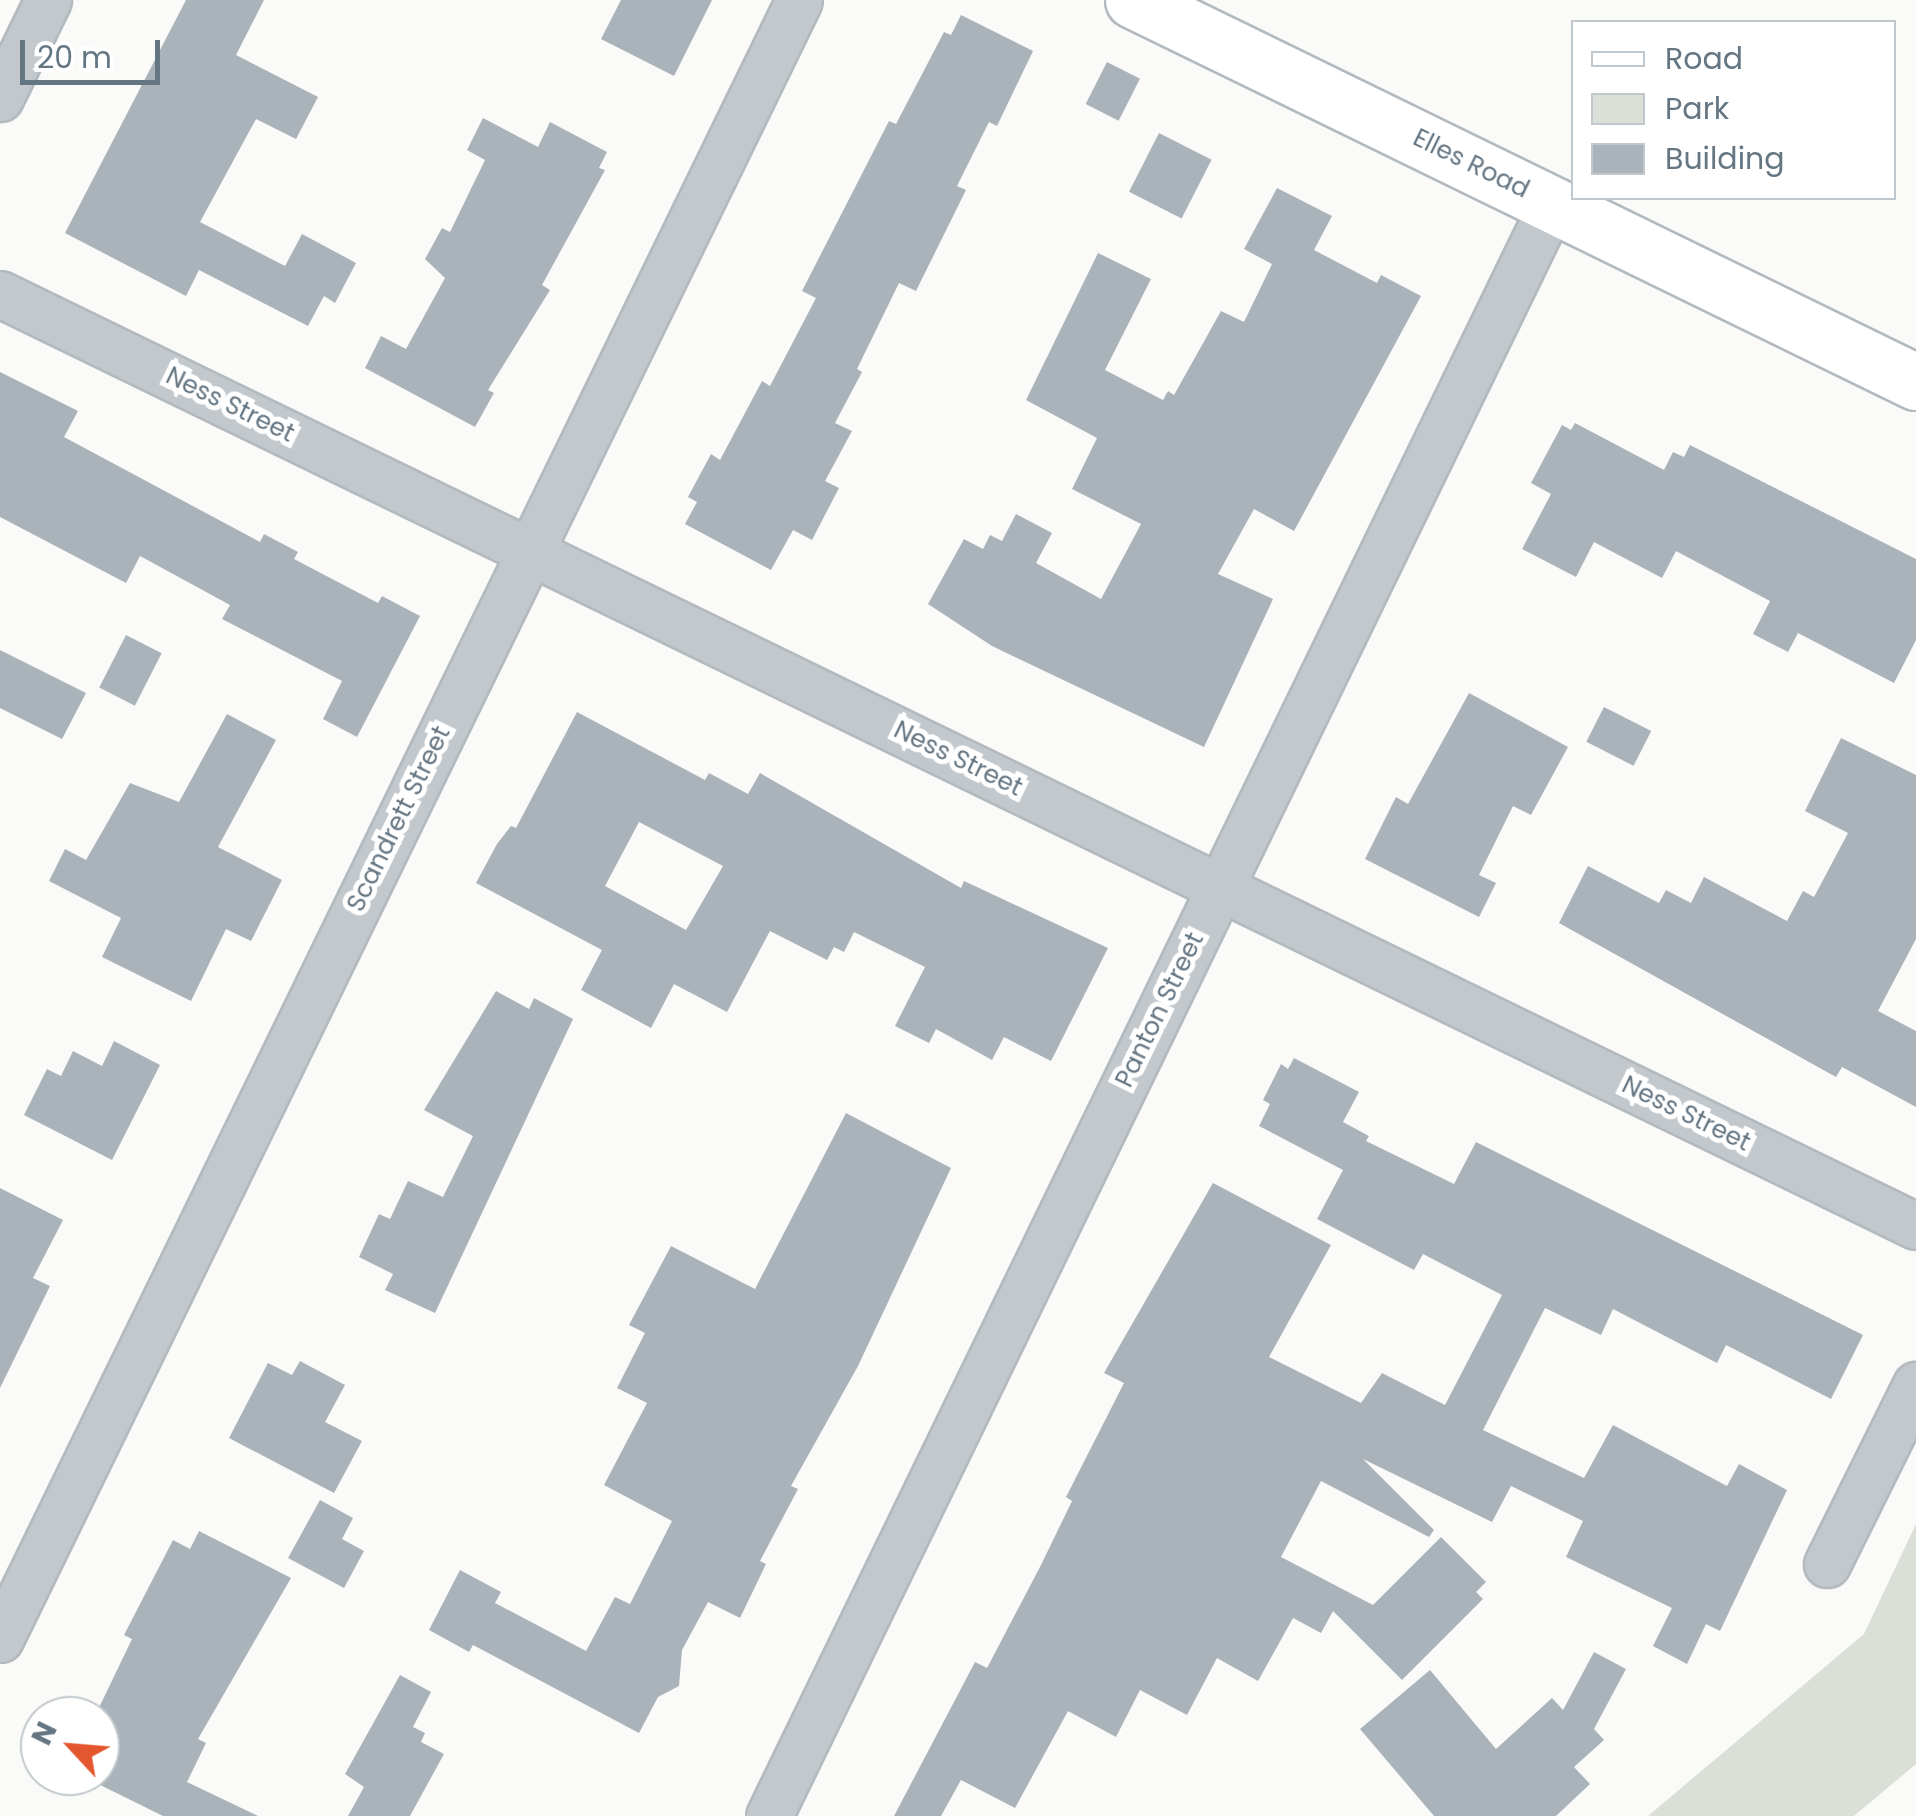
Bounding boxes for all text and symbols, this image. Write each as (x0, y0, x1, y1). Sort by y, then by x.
scale bar (25, 20, 165, 82)
legend (1571, 20, 1896, 200)
text: 20 m (37, 36, 112, 79)
text: Road (1665, 37, 1743, 80)
text: Park (1665, 87, 1729, 130)
street label: Elles Road (1408, 123, 1534, 205)
text: Building (1665, 137, 1785, 180)
street label: Ness Street (161, 361, 299, 449)
street label: Ness Street (889, 715, 1027, 803)
street label: Scandrett Street (341, 721, 457, 917)
street label: Panton Street (1110, 928, 1210, 1092)
street label: Ness Street (1617, 1070, 1755, 1158)
north arrow (20, 1696, 120, 1796)
text: N (22, 1715, 67, 1752)

